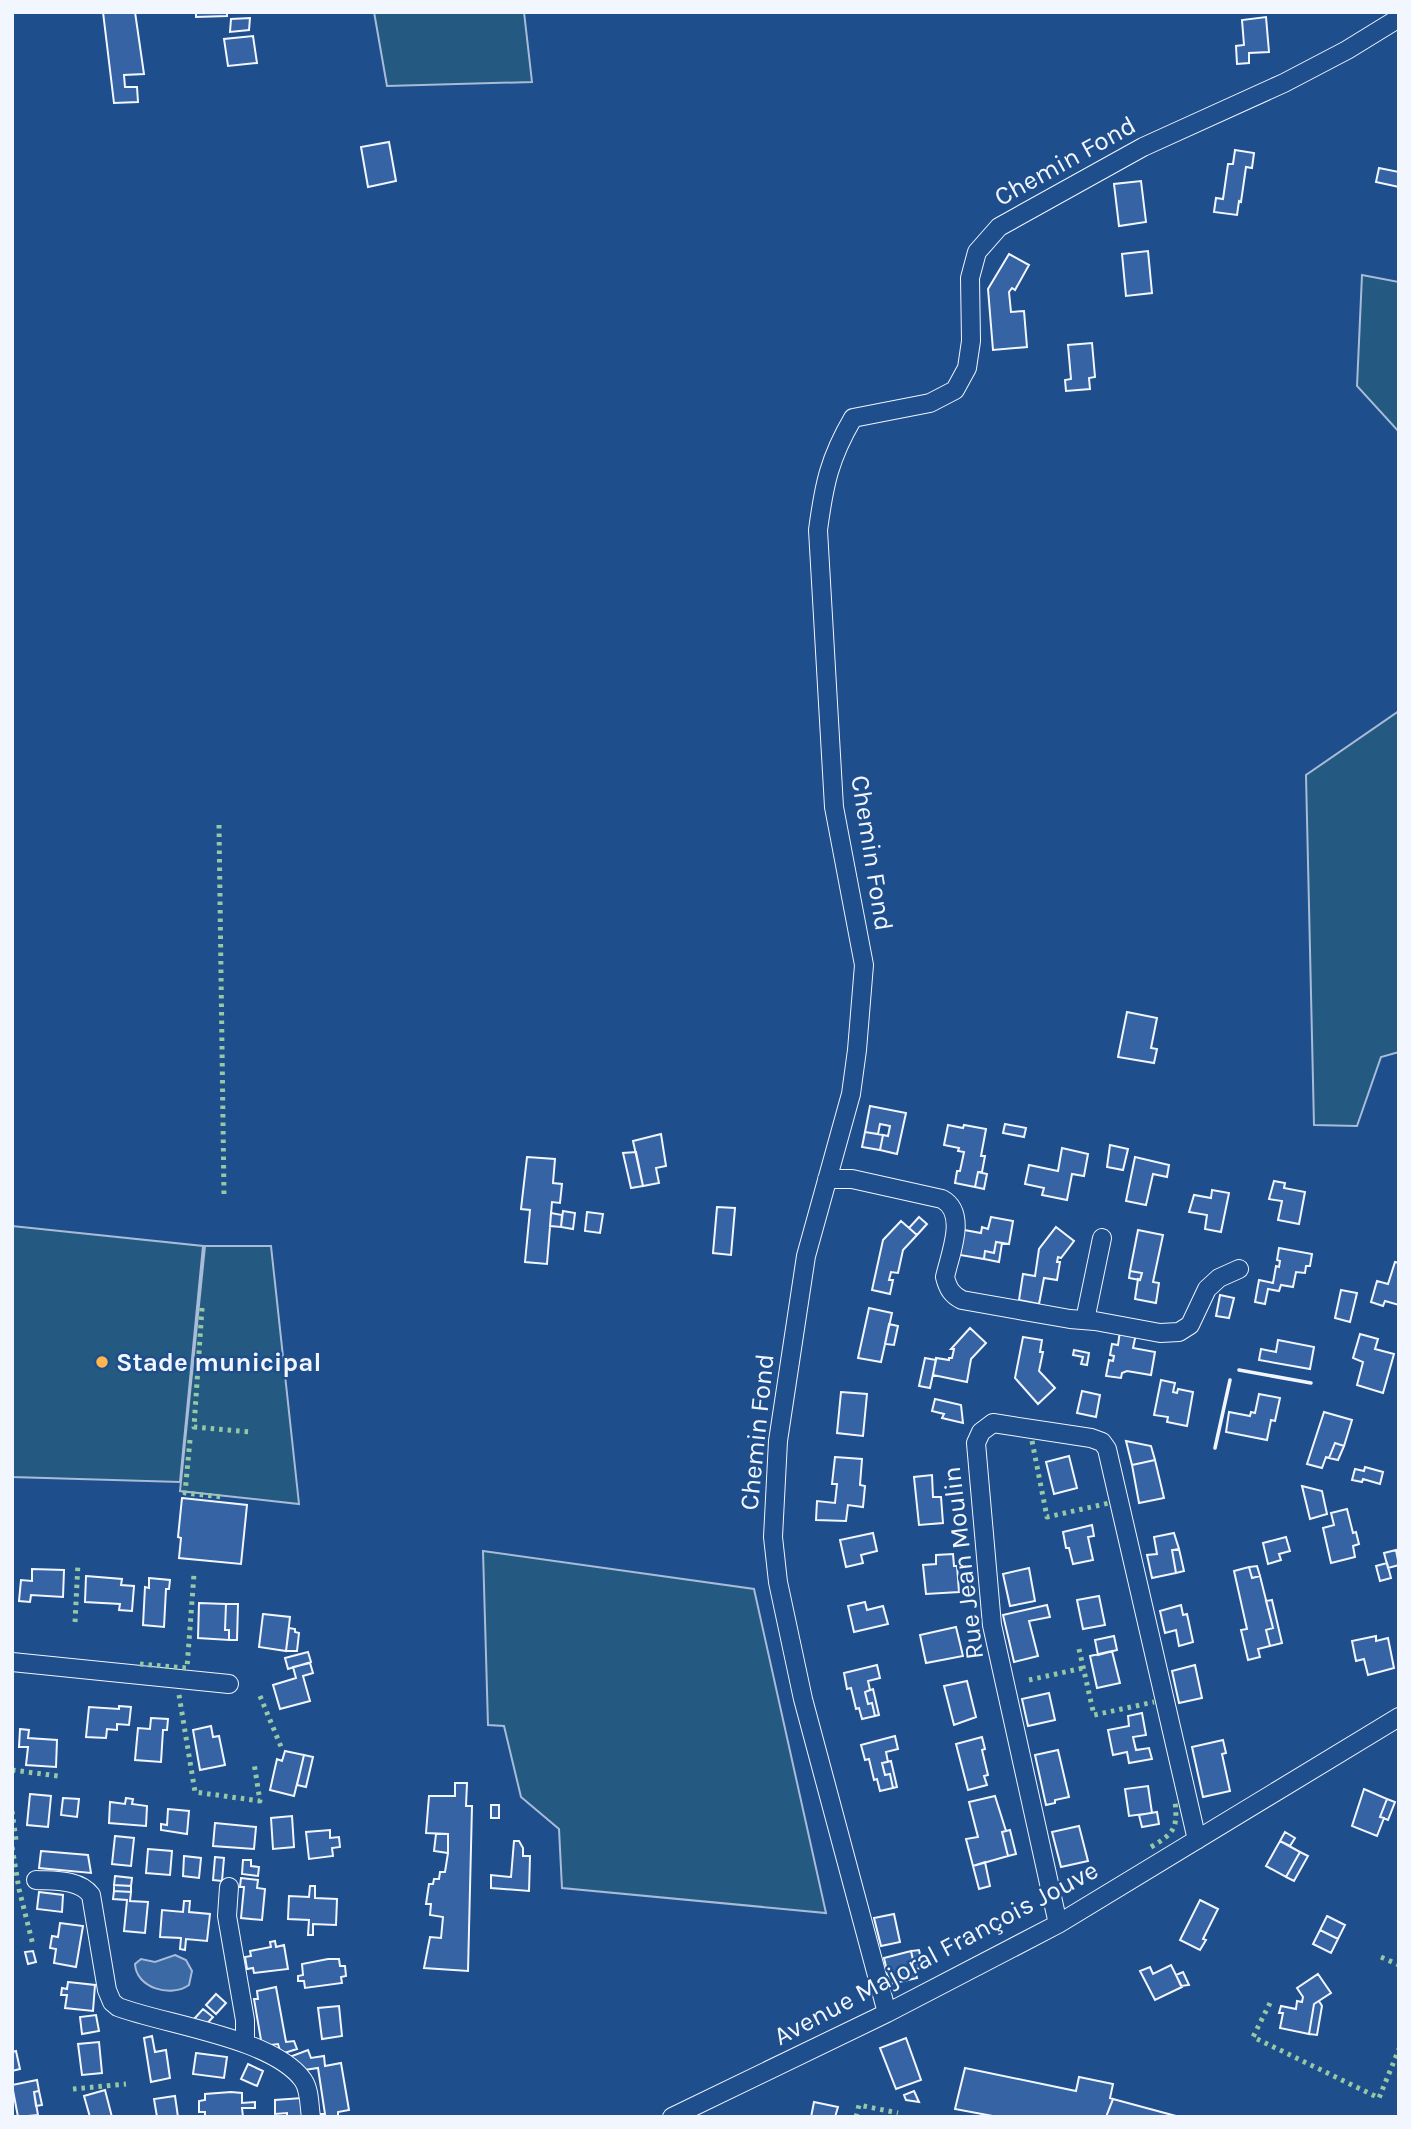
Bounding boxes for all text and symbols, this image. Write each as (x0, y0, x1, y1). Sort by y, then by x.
street label: Chemin Fond (989, 109, 1141, 213)
street label: Chemin Fond (844, 773, 900, 933)
place label: Stade municipal (116, 1347, 321, 1378)
street label: Chemin Fond (733, 1352, 781, 1512)
marker: Stade municipal (94, 1354, 110, 1370)
street label: Rue Jean Moulin (936, 1465, 990, 1661)
street label: Avenue Majoral François Jouve (769, 1854, 1103, 2052)

